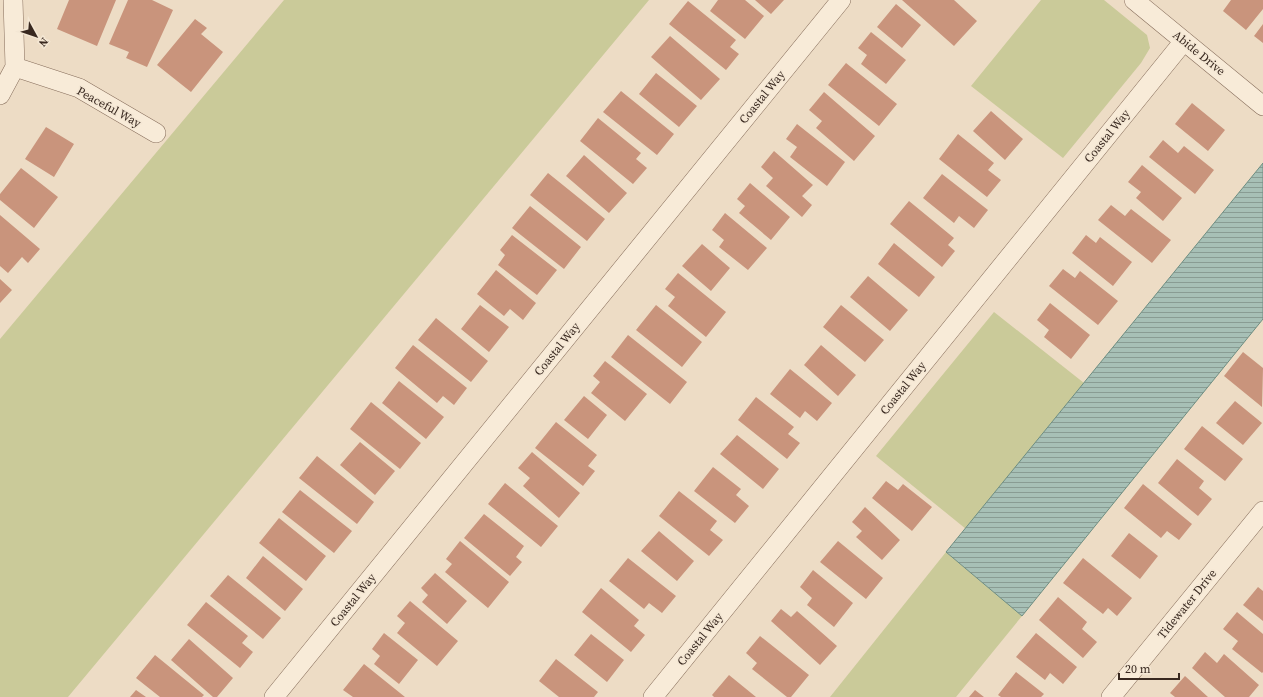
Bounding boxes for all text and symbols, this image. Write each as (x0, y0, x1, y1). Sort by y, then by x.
north arrow (16, 16, 56, 56)
street label: Abide Drive (1169, 27, 1229, 79)
text: N (35, 34, 52, 50)
street label: Coastal Way (736, 66, 789, 127)
street label: Peaceful Way (74, 83, 145, 132)
street label: Coastal Way (1081, 105, 1134, 166)
street label: Coastal Way (531, 318, 584, 379)
street label: Coastal Way (877, 357, 930, 418)
street label: Tidewater Drive (1154, 566, 1220, 642)
street label: Coastal Way (327, 569, 380, 630)
street label: Coastal Way (674, 608, 727, 669)
scale bar (1119, 655, 1179, 681)
text: 20 m (1125, 661, 1151, 677)

